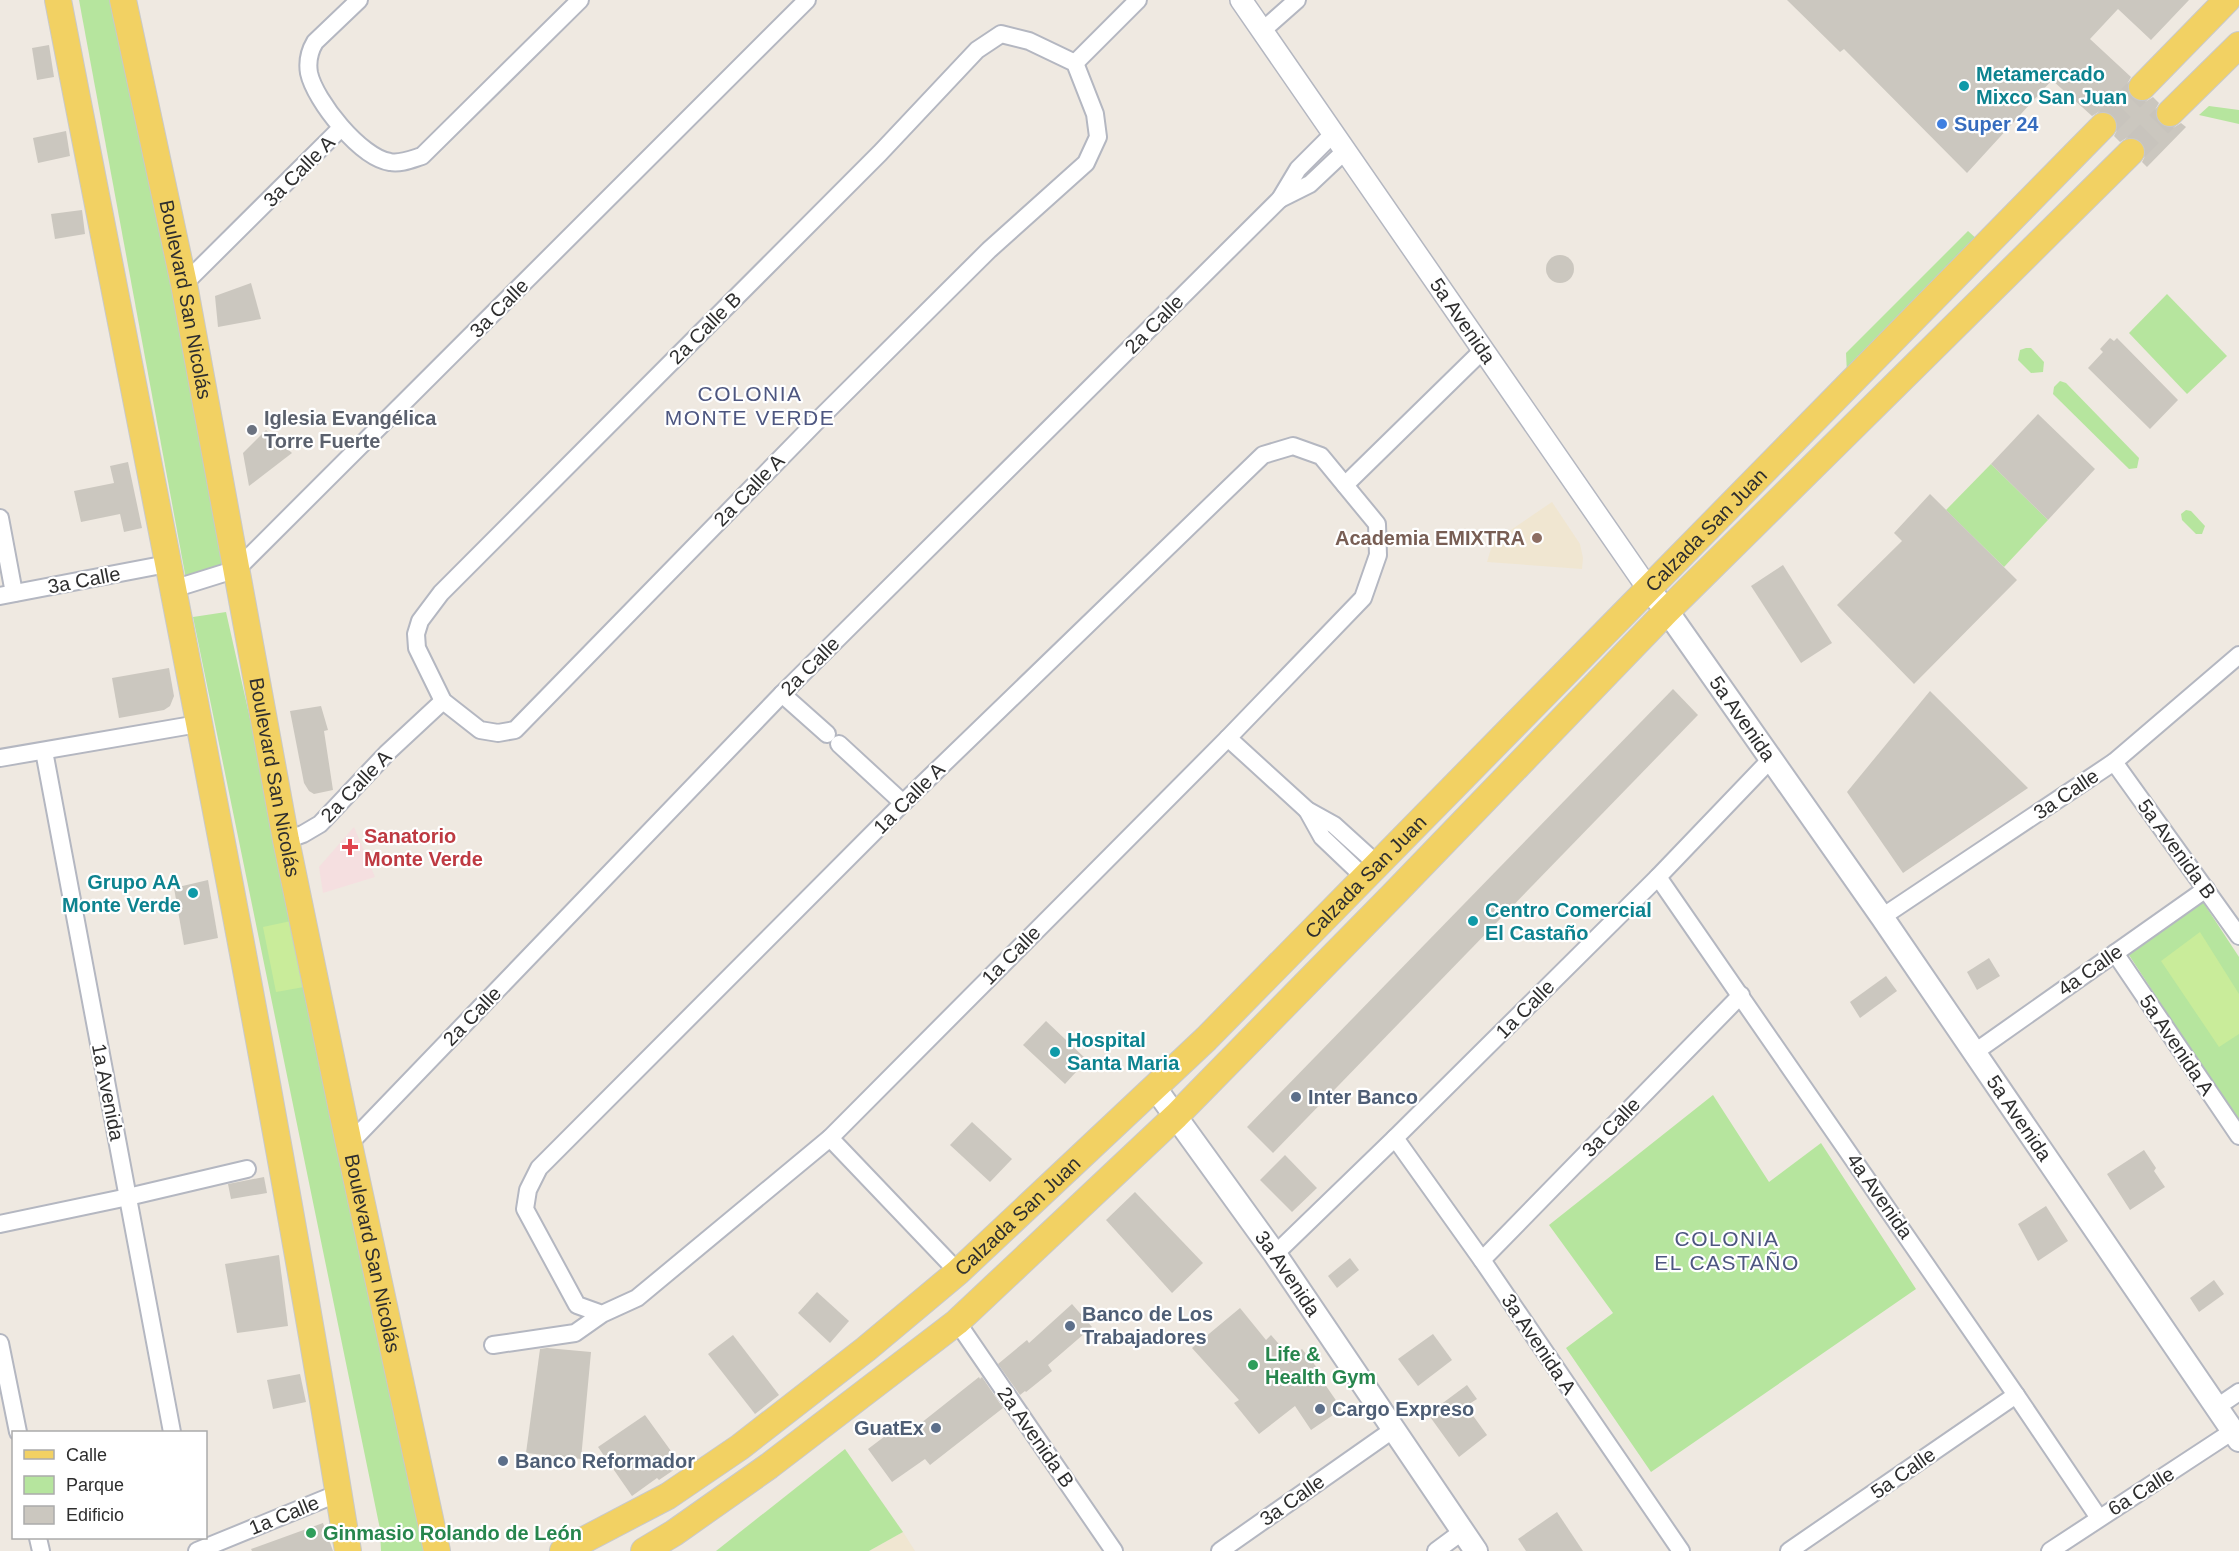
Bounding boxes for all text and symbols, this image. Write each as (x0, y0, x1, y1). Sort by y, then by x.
place label: Metamercado Mixco San Juan (1976, 63, 2127, 108)
marker: Metamercado Mixco San Juan (1957, 79, 1971, 93)
place label: Super 24 (1954, 113, 2039, 135)
marker: Super 24 (1935, 117, 1949, 131)
street label: 3a Calle A (259, 131, 339, 211)
street label: Boulevard San Nicolás (155, 198, 216, 401)
street label: 3a Calle (465, 274, 533, 342)
street label: 5a Avenida (1426, 274, 1500, 368)
street label: 2a Calle B (665, 288, 745, 368)
street label: 2a Calle (1120, 290, 1188, 358)
district label: COLONIA MONTE VERDE (665, 382, 835, 429)
place label: Iglesia Evangélica Torre Fuerte (264, 407, 437, 452)
marker: Iglesia Evangélica Torre Fuerte (245, 423, 259, 437)
street label: 2a Calle A (709, 449, 789, 530)
street label: Calzada San Juan (1641, 464, 1771, 596)
place label: Academia EMIXTRA (1335, 527, 1525, 549)
marker: Academia EMIXTRA (1530, 531, 1544, 545)
street label: 3a Calle (46, 562, 122, 598)
street label: 2a Calle (776, 632, 844, 700)
street label: 5a Avenida (1705, 672, 1780, 766)
street label: Boulevard San Nicolás (245, 676, 304, 879)
street label: 2a Calle A (316, 745, 396, 826)
street label: 1a Calle A (869, 758, 949, 838)
street label: 3a Calle (2029, 764, 2103, 824)
street label: 5a Avenida B (2134, 795, 2220, 903)
street label: Calzada San Juan (1300, 811, 1431, 943)
place label: Sanatorio Monte Verde (364, 825, 483, 870)
marker: Sanatorio Monte Verde (341, 838, 359, 856)
place label: Grupo AA Monte Verde (62, 871, 181, 916)
marker: Grupo AA Monte Verde (186, 886, 200, 900)
place label: Centro Comercial El Castaño (1485, 899, 1652, 944)
marker: Centro Comercial El Castaño (1466, 914, 1480, 928)
street label: 1a Calle (977, 921, 1045, 989)
street label: 4a Calle (2054, 940, 2126, 1000)
street label: 1a Calle (1491, 975, 1559, 1043)
street label: 2a Calle (439, 982, 505, 1050)
street label: 5a Avenida A (2135, 991, 2219, 1100)
place label: Hospital Santa Maria (1067, 1029, 1180, 1074)
street label: 1a Avenida (88, 1041, 128, 1143)
marker: Hospital Santa Maria (1048, 1045, 1062, 1059)
street label: 5a Avenida (1982, 1071, 2057, 1166)
place label: Inter Banco (1308, 1086, 1418, 1108)
marker: Inter Banco (1289, 1090, 1303, 1104)
street label: 3a Calle (1578, 1093, 1644, 1161)
street label: 4a Avenida (1843, 1149, 1918, 1243)
street label: Boulevard San Nicolás (340, 1152, 405, 1355)
street label: Calzada San Juan (950, 1152, 1085, 1280)
street label: 3a Avenida (1251, 1226, 1325, 1321)
district label: COLONIA EL CASTAÑO (1654, 1227, 1800, 1274)
street label: 3a Avenida A (1497, 1290, 1581, 1399)
place label: Banco de Los Trabajadores (1082, 1303, 1213, 1348)
marker: Banco de Los Trabajadores (1063, 1319, 1077, 1333)
place label: Life & Health Gym (1265, 1343, 1376, 1388)
marker: Life & Health Gym (1246, 1358, 1260, 1372)
street label: 2a Avenida B (993, 1383, 1079, 1491)
place label: Cargo Expreso (1332, 1398, 1474, 1420)
marker: Cargo Expreso (1313, 1402, 1327, 1416)
place label: GuatEx (854, 1417, 924, 1439)
marker: GuatEx (929, 1421, 943, 1435)
legend (12, 1431, 207, 1539)
street label: 5a Calle (1867, 1443, 1939, 1503)
text: Calle (66, 1445, 107, 1465)
place label: Banco Reformador (515, 1450, 695, 1472)
marker: Banco Reformador (496, 1454, 510, 1468)
street label: 6a Calle (2104, 1462, 2178, 1520)
street label: 3a Calle (1256, 1470, 1328, 1530)
text: Parque (66, 1475, 124, 1495)
street label: 1a Calle (246, 1491, 322, 1539)
text: Edificio (66, 1505, 124, 1525)
place label: Ginmasio Rolando de León (323, 1522, 582, 1544)
marker: Ginmasio Rolando de León (304, 1526, 318, 1540)

